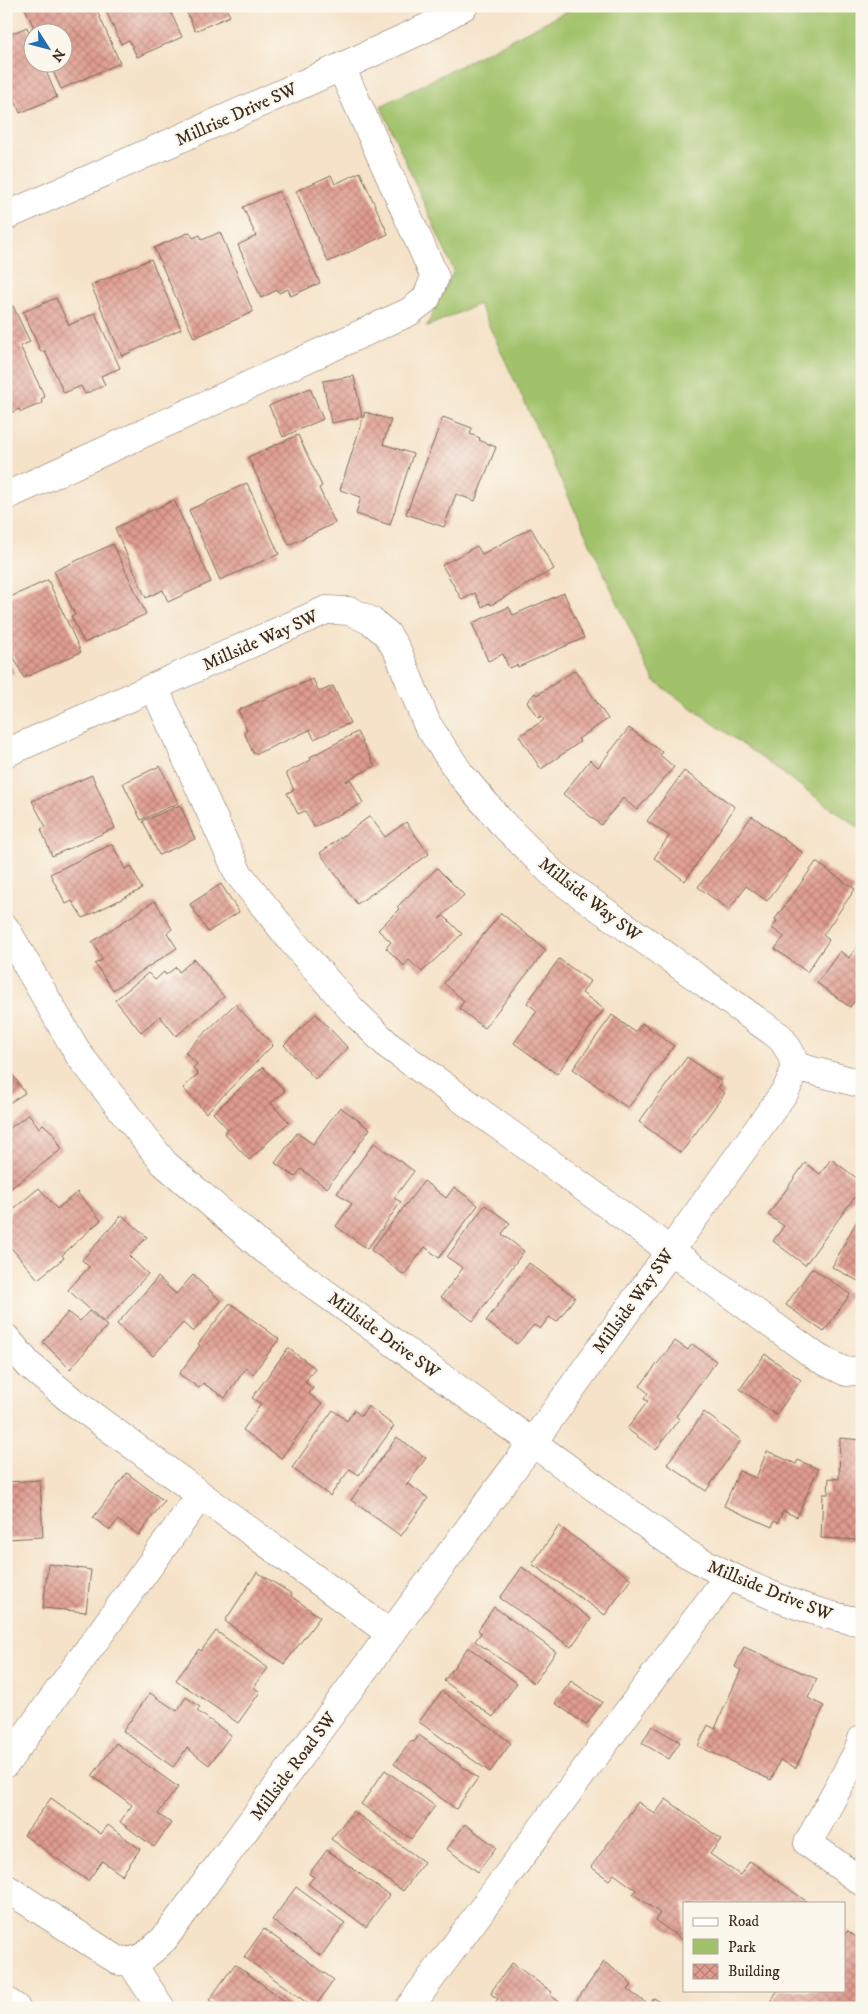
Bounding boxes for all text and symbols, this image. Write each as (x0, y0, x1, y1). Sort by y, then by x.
north arrow (22, 22, 72, 72)
text: N (47, 45, 68, 65)
street label: Millrise Drive SW (172, 78, 301, 151)
street label: Millside Way SW (199, 605, 322, 676)
street label: Millside Way SW (534, 853, 645, 947)
street label: Millside Way SW (588, 1244, 679, 1358)
street label: Millside Drive SW (323, 1288, 444, 1384)
street label: Millside Drive SW (704, 1556, 836, 1626)
street label: Millside Road SW (246, 1708, 342, 1825)
legend (683, 1902, 846, 1992)
text: Road (728, 1912, 760, 1931)
text: Park (728, 1938, 757, 1957)
text: Building (728, 1962, 780, 1981)

